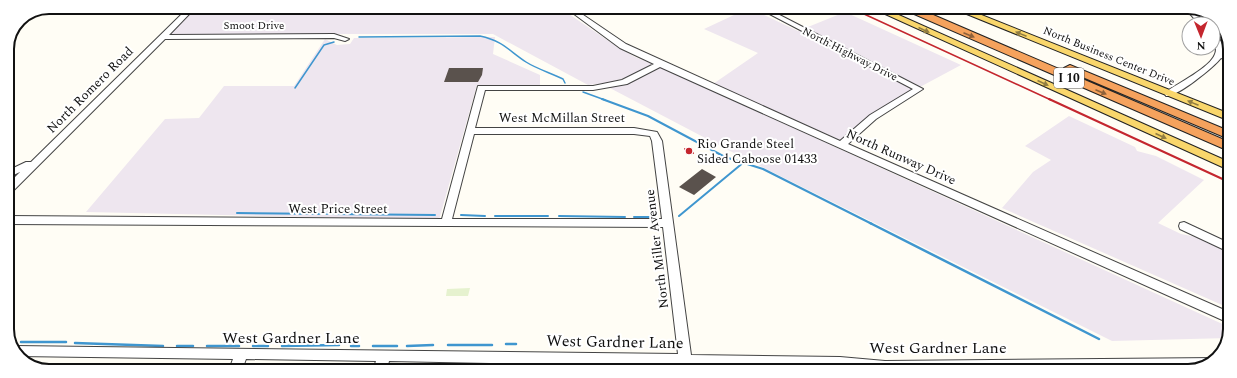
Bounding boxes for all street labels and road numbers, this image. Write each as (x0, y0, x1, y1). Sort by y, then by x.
street label: Smoot Drive (224, 17, 284, 34)
street label: North Business Center Drive (1041, 22, 1177, 90)
street label: North Highway Drive (799, 23, 901, 85)
street label: North Romero Road (42, 42, 138, 138)
road number: I 10 (1054, 68, 1084, 88)
street label: West McMillan Street (499, 108, 626, 128)
street label: North Runway Drive (843, 124, 959, 190)
street label: North Miller Avenue (640, 188, 674, 310)
street label: West Price Street (288, 199, 388, 219)
street label: West Gardner Lane (222, 326, 360, 350)
street label: West Gardner Lane (546, 329, 684, 355)
street label: West Gardner Lane (869, 336, 1007, 360)

